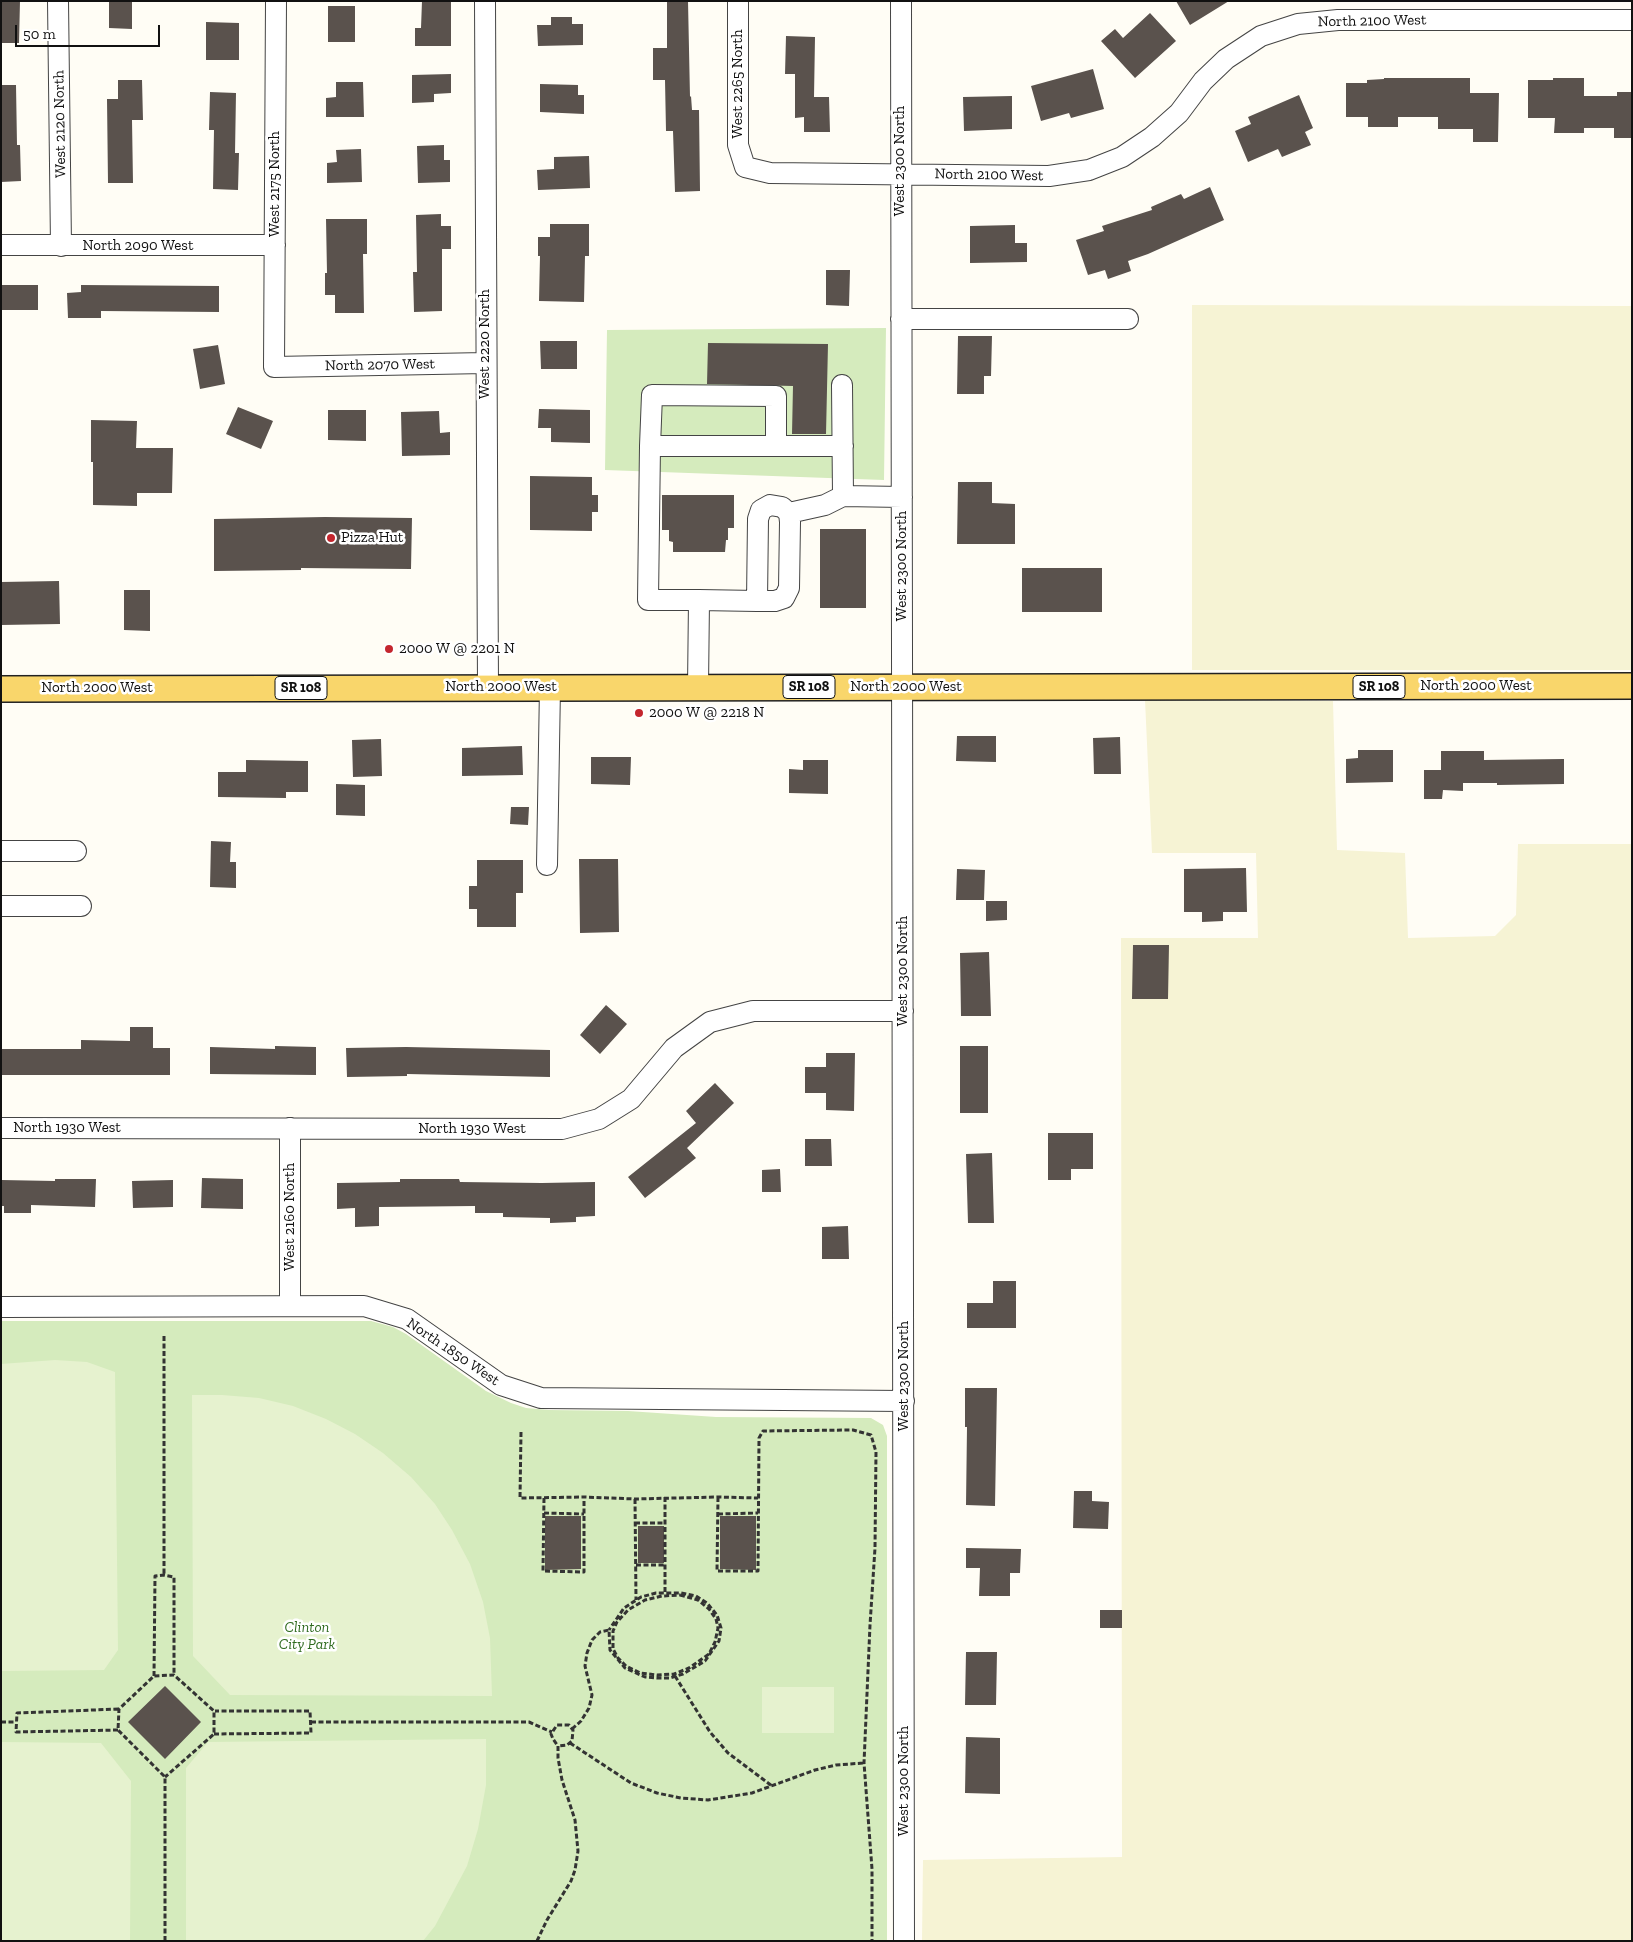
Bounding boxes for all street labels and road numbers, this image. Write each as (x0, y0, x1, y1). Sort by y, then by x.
street label: North 2100 West (1317, 11, 1427, 31)
street label: West 2265 North (729, 29, 747, 139)
street label: West 2120 North (50, 70, 70, 178)
street label: West 2300 North (891, 106, 909, 216)
street label: West 2175 North (266, 131, 284, 237)
street label: North 2100 West (934, 165, 1044, 185)
street label: North 2090 West (83, 237, 193, 255)
street label: West 2220 North (476, 289, 494, 399)
street label: North 2070 West (325, 355, 435, 375)
street label: West 2300 North (893, 511, 911, 621)
road number: SR 108 (275, 676, 327, 700)
road number: SR 108 (783, 676, 835, 699)
road number: SR 108 (1353, 676, 1405, 699)
street label: North 2000 West (1420, 677, 1532, 695)
street label: North 2000 West (445, 678, 557, 696)
street label: North 2000 West (850, 678, 962, 696)
street label: North 2000 West (41, 679, 153, 697)
street label: West 2300 North (894, 916, 912, 1026)
street label: North 1930 West (13, 1119, 121, 1137)
street label: North 1930 West (418, 1120, 526, 1138)
street label: West 2160 North (281, 1163, 299, 1271)
street label: North 1850 West (403, 1314, 503, 1390)
street label: West 2300 North (895, 1321, 913, 1431)
street label: West 2300 North (895, 1726, 913, 1836)

